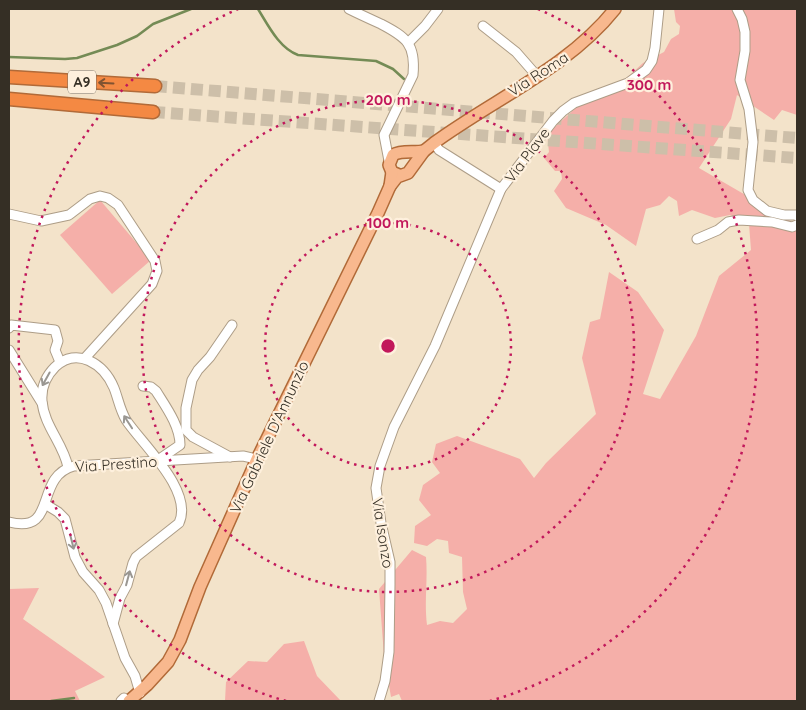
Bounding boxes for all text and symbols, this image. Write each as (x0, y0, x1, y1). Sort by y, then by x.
street label: Via Roma (504, 47, 572, 101)
road number: A9 (68, 70, 96, 94)
text: 300 m (627, 75, 671, 94)
one-way arrow (99, 79, 115, 88)
text: 200 m (366, 90, 411, 109)
street label: Via Piave (500, 124, 554, 186)
text: 100 m (367, 213, 409, 232)
centre of rings (379, 337, 397, 355)
street label: Via Gabriele D'Annunzio (225, 358, 313, 516)
one-way arrow (41, 372, 51, 386)
one-way arrow (123, 415, 133, 429)
street label: Via Prestino (74, 452, 158, 476)
street label: Via Isonzo (368, 496, 398, 570)
one-way arrow (68, 533, 77, 549)
one-way arrow (124, 570, 134, 586)

